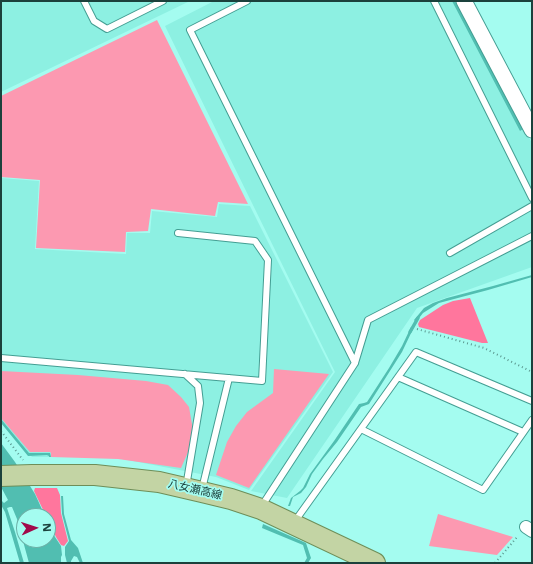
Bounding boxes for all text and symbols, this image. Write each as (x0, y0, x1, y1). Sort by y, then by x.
street label: 八女瀬高線 (167, 477, 223, 503)
north arrow (16, 508, 56, 548)
text: N (40, 523, 55, 532)

